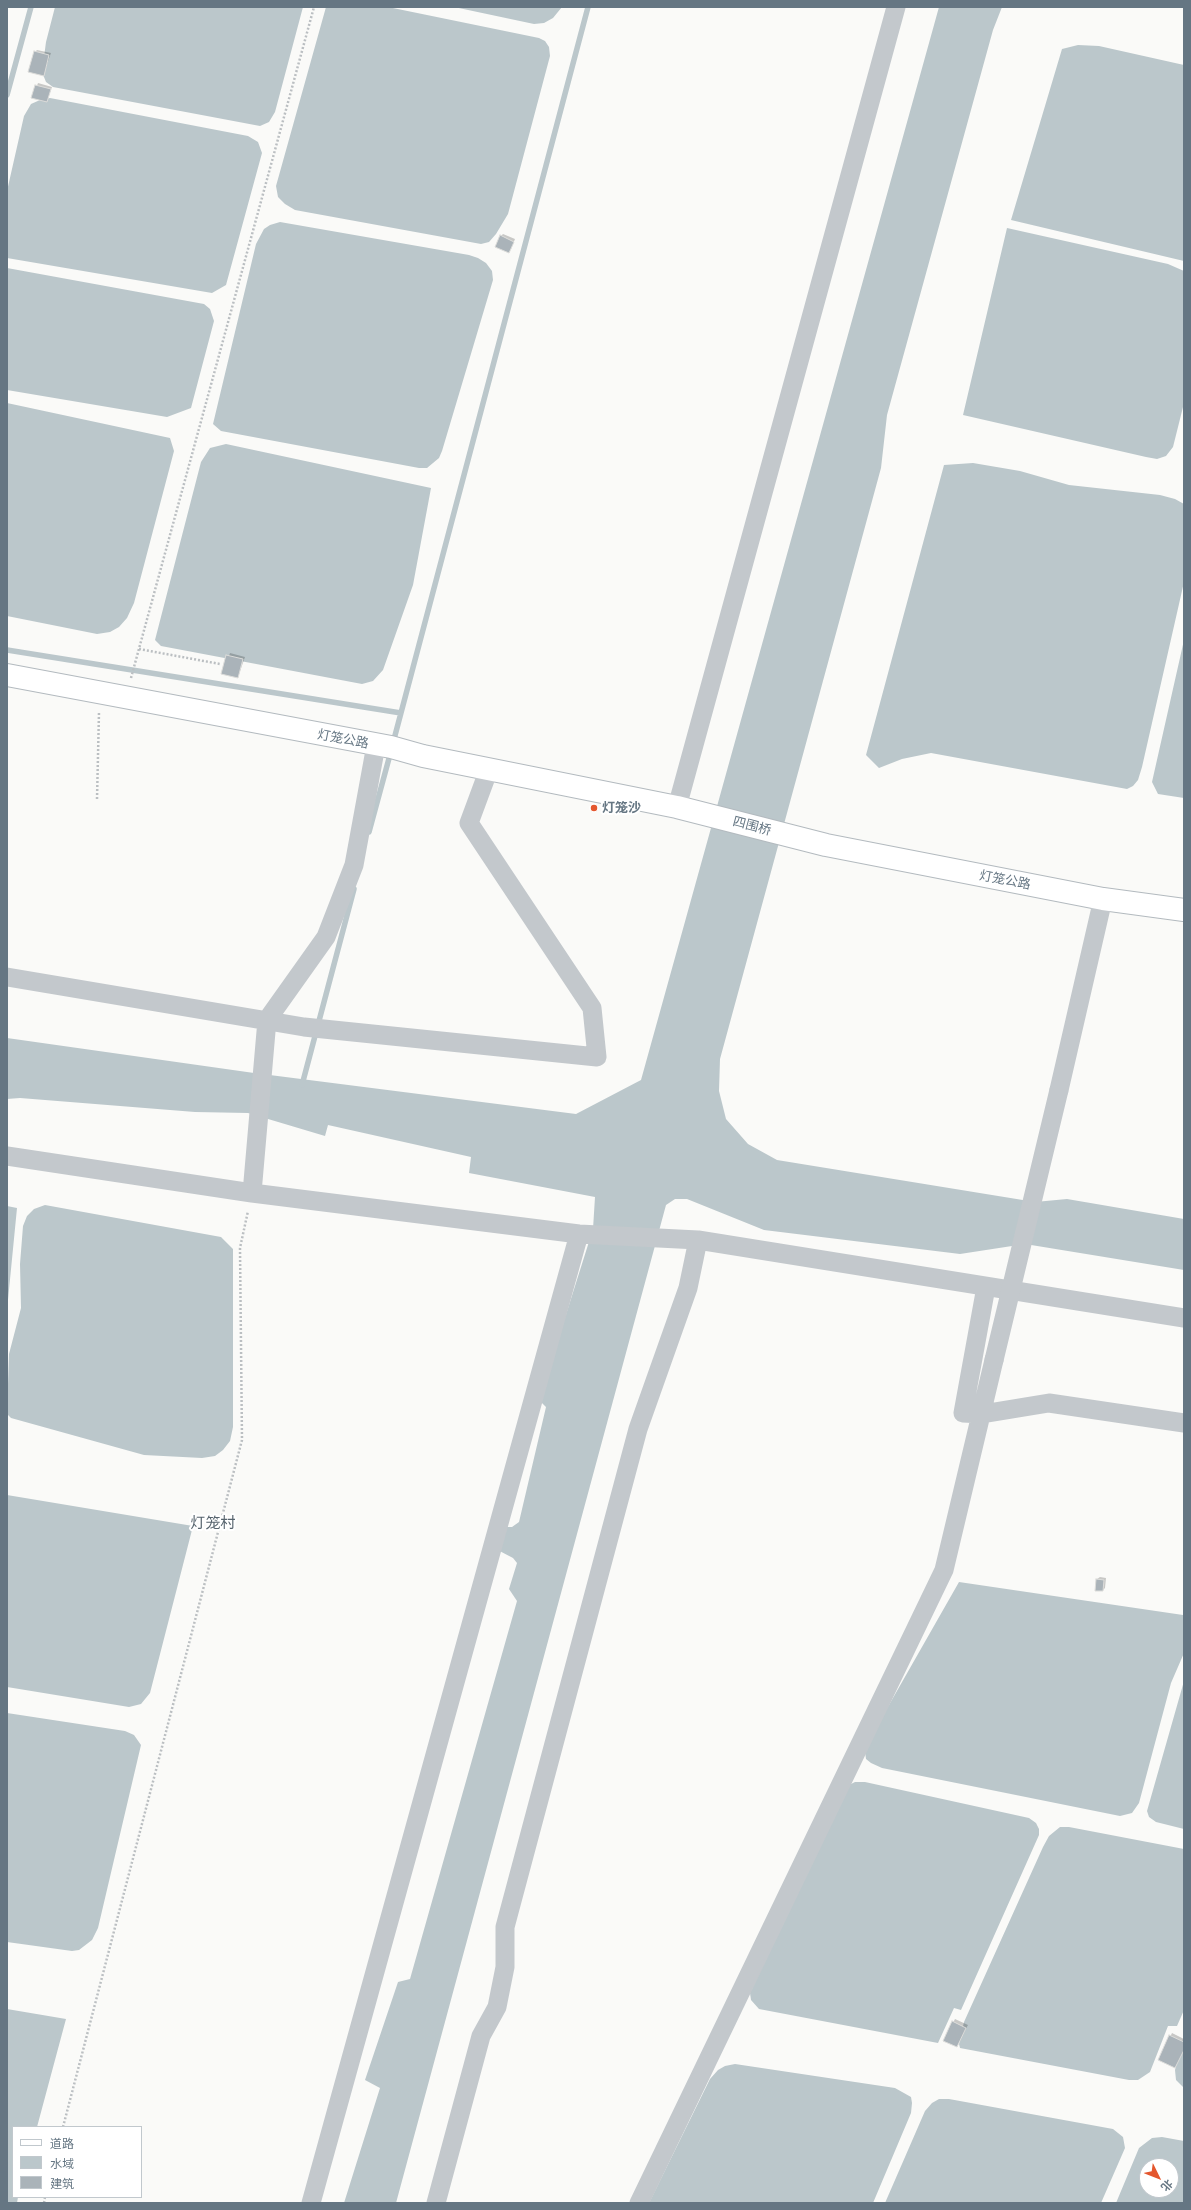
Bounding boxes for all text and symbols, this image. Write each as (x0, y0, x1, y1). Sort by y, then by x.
street label: 灯笼公路 (316, 726, 370, 752)
place label: 灯笼沙 (602, 800, 641, 816)
marker: 灯笼沙 (589, 803, 599, 813)
street label: 四围桥 (731, 813, 773, 839)
street label: 灯笼公路 (978, 867, 1032, 893)
district label: 灯笼村 (191, 1514, 235, 1532)
legend (12, 2126, 142, 2198)
text: 道路 (50, 2136, 74, 2151)
text: 水域 (50, 2156, 74, 2171)
north arrow (1139, 2158, 1179, 2198)
text: 建筑 (50, 2176, 74, 2191)
text: 北 (1159, 2177, 1176, 2194)

